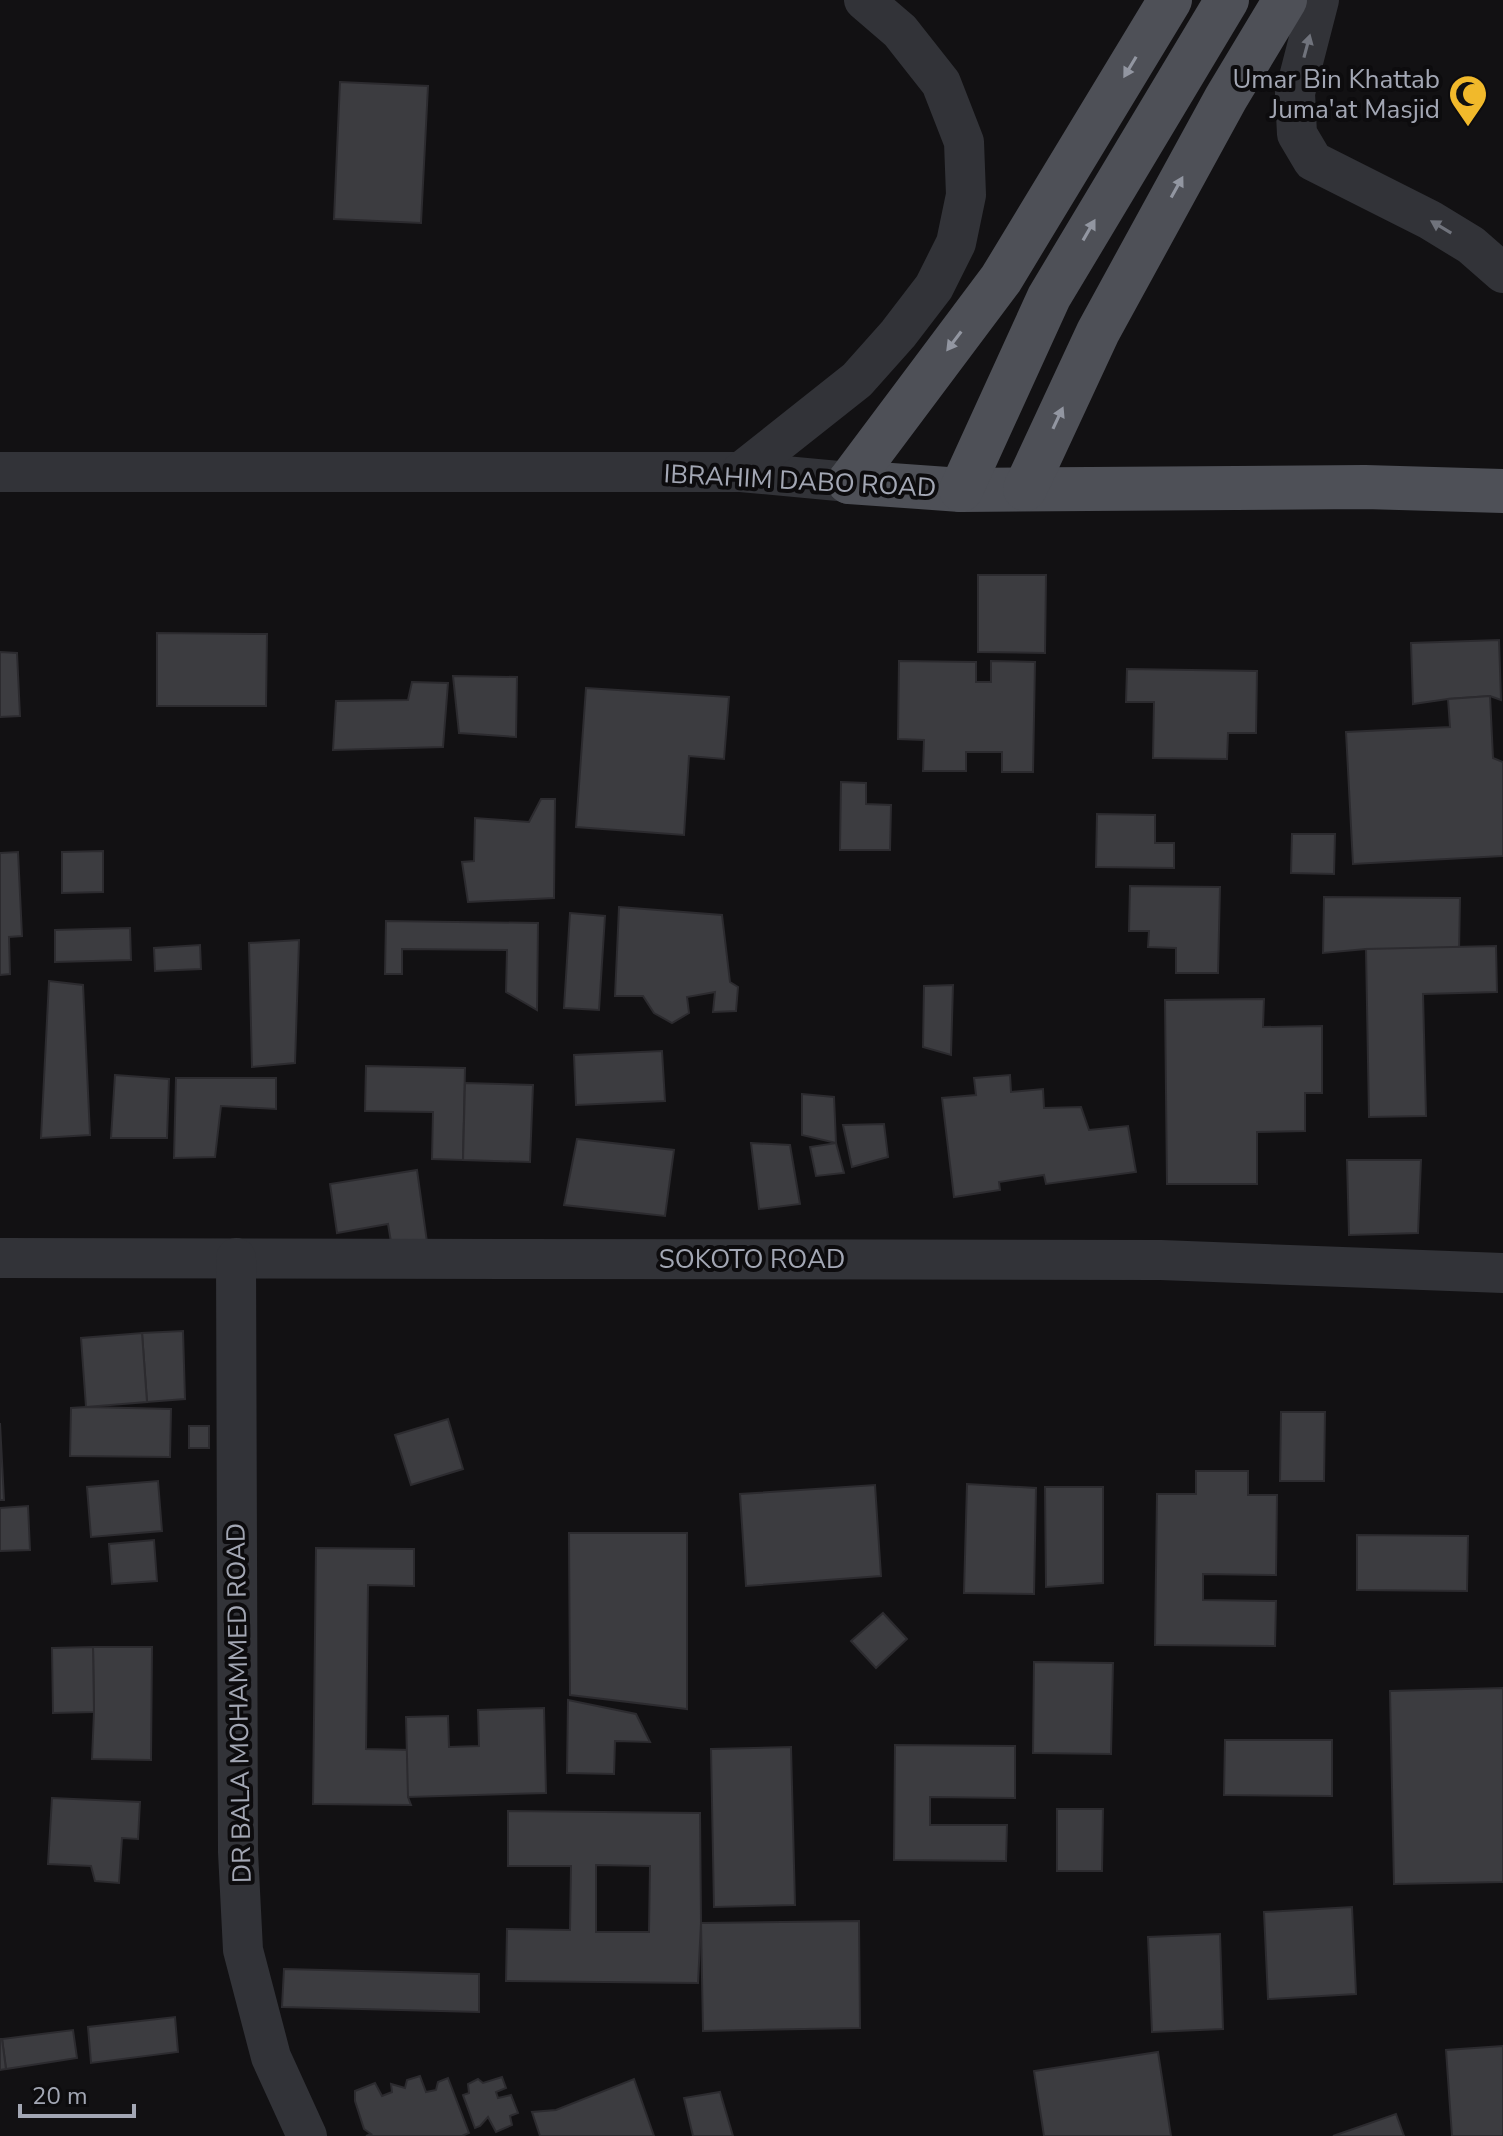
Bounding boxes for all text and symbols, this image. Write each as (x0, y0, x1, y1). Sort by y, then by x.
one-way arrow (1301, 34, 1313, 59)
one-way arrow (1123, 56, 1137, 78)
place label: Umar Bin Khattab Juma'at Masjid (1232, 62, 1440, 127)
mosque icon: Umar Bin Khattab Juma'at Masjid (1447, 73, 1489, 128)
one-way arrow (1170, 176, 1184, 198)
one-way arrow (1082, 219, 1096, 241)
one-way arrow (1430, 220, 1452, 234)
one-way arrow (947, 331, 963, 351)
one-way arrow (1051, 406, 1065, 430)
street label: IBRAHIM DABO ROAD (663, 456, 937, 506)
street label: SOKOTO ROAD (659, 1242, 845, 1277)
street label: DR BALA MOHAMMED ROAD (218, 1522, 260, 1884)
scale bar (20, 2068, 134, 2118)
text: 20 m (32, 2080, 88, 2112)

